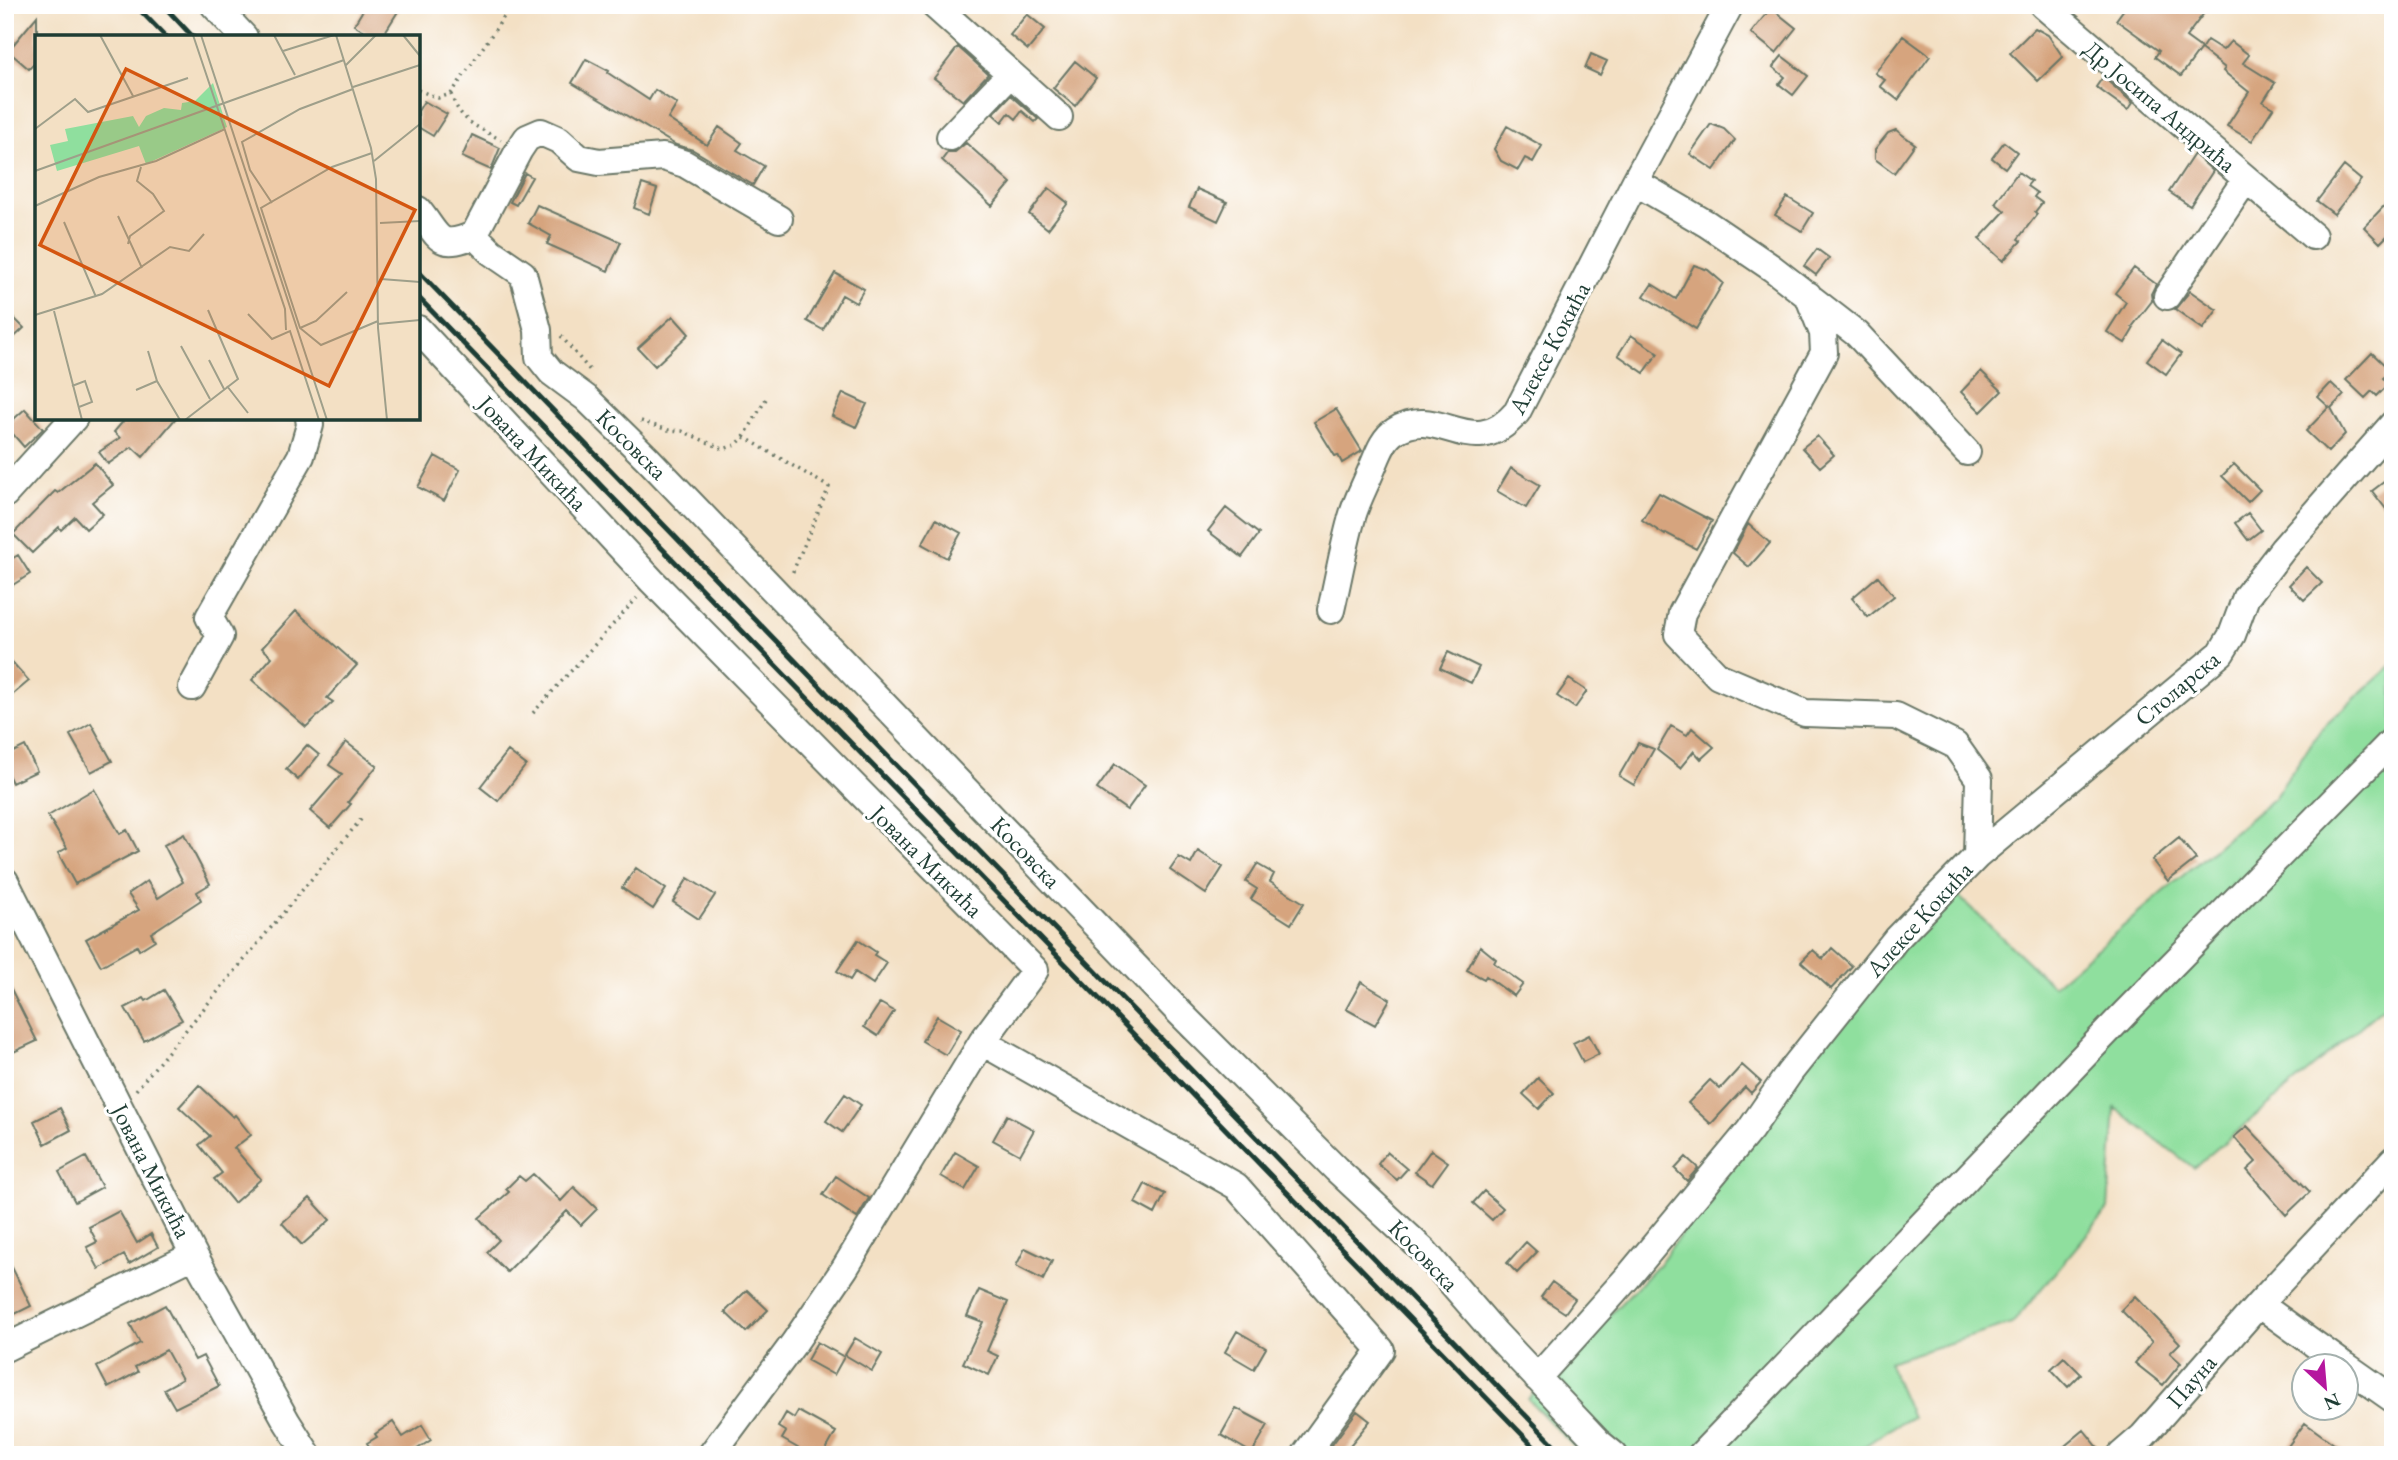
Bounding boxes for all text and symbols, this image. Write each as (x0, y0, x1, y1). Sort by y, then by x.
street label: Др Јосипа Андрића (2077, 33, 2243, 179)
inset map (35, 35, 420, 420)
street label: Алексе Кокића (1501, 276, 1597, 420)
street label: Јована Микића (470, 387, 595, 518)
street label: Косовска (590, 402, 675, 487)
street label: Столарска (2128, 643, 2226, 733)
street label: Јована Микића (863, 797, 990, 924)
street label: Косовска (984, 809, 1068, 895)
street label: Алексе Кокића (1858, 854, 1979, 984)
street label: Јована Микића (104, 1097, 199, 1244)
street label: Косовска (1382, 1212, 1466, 1298)
street label: Пауна (2159, 1347, 2223, 1414)
north arrow (2290, 1352, 2360, 1422)
text: N (2319, 1387, 2345, 1417)

